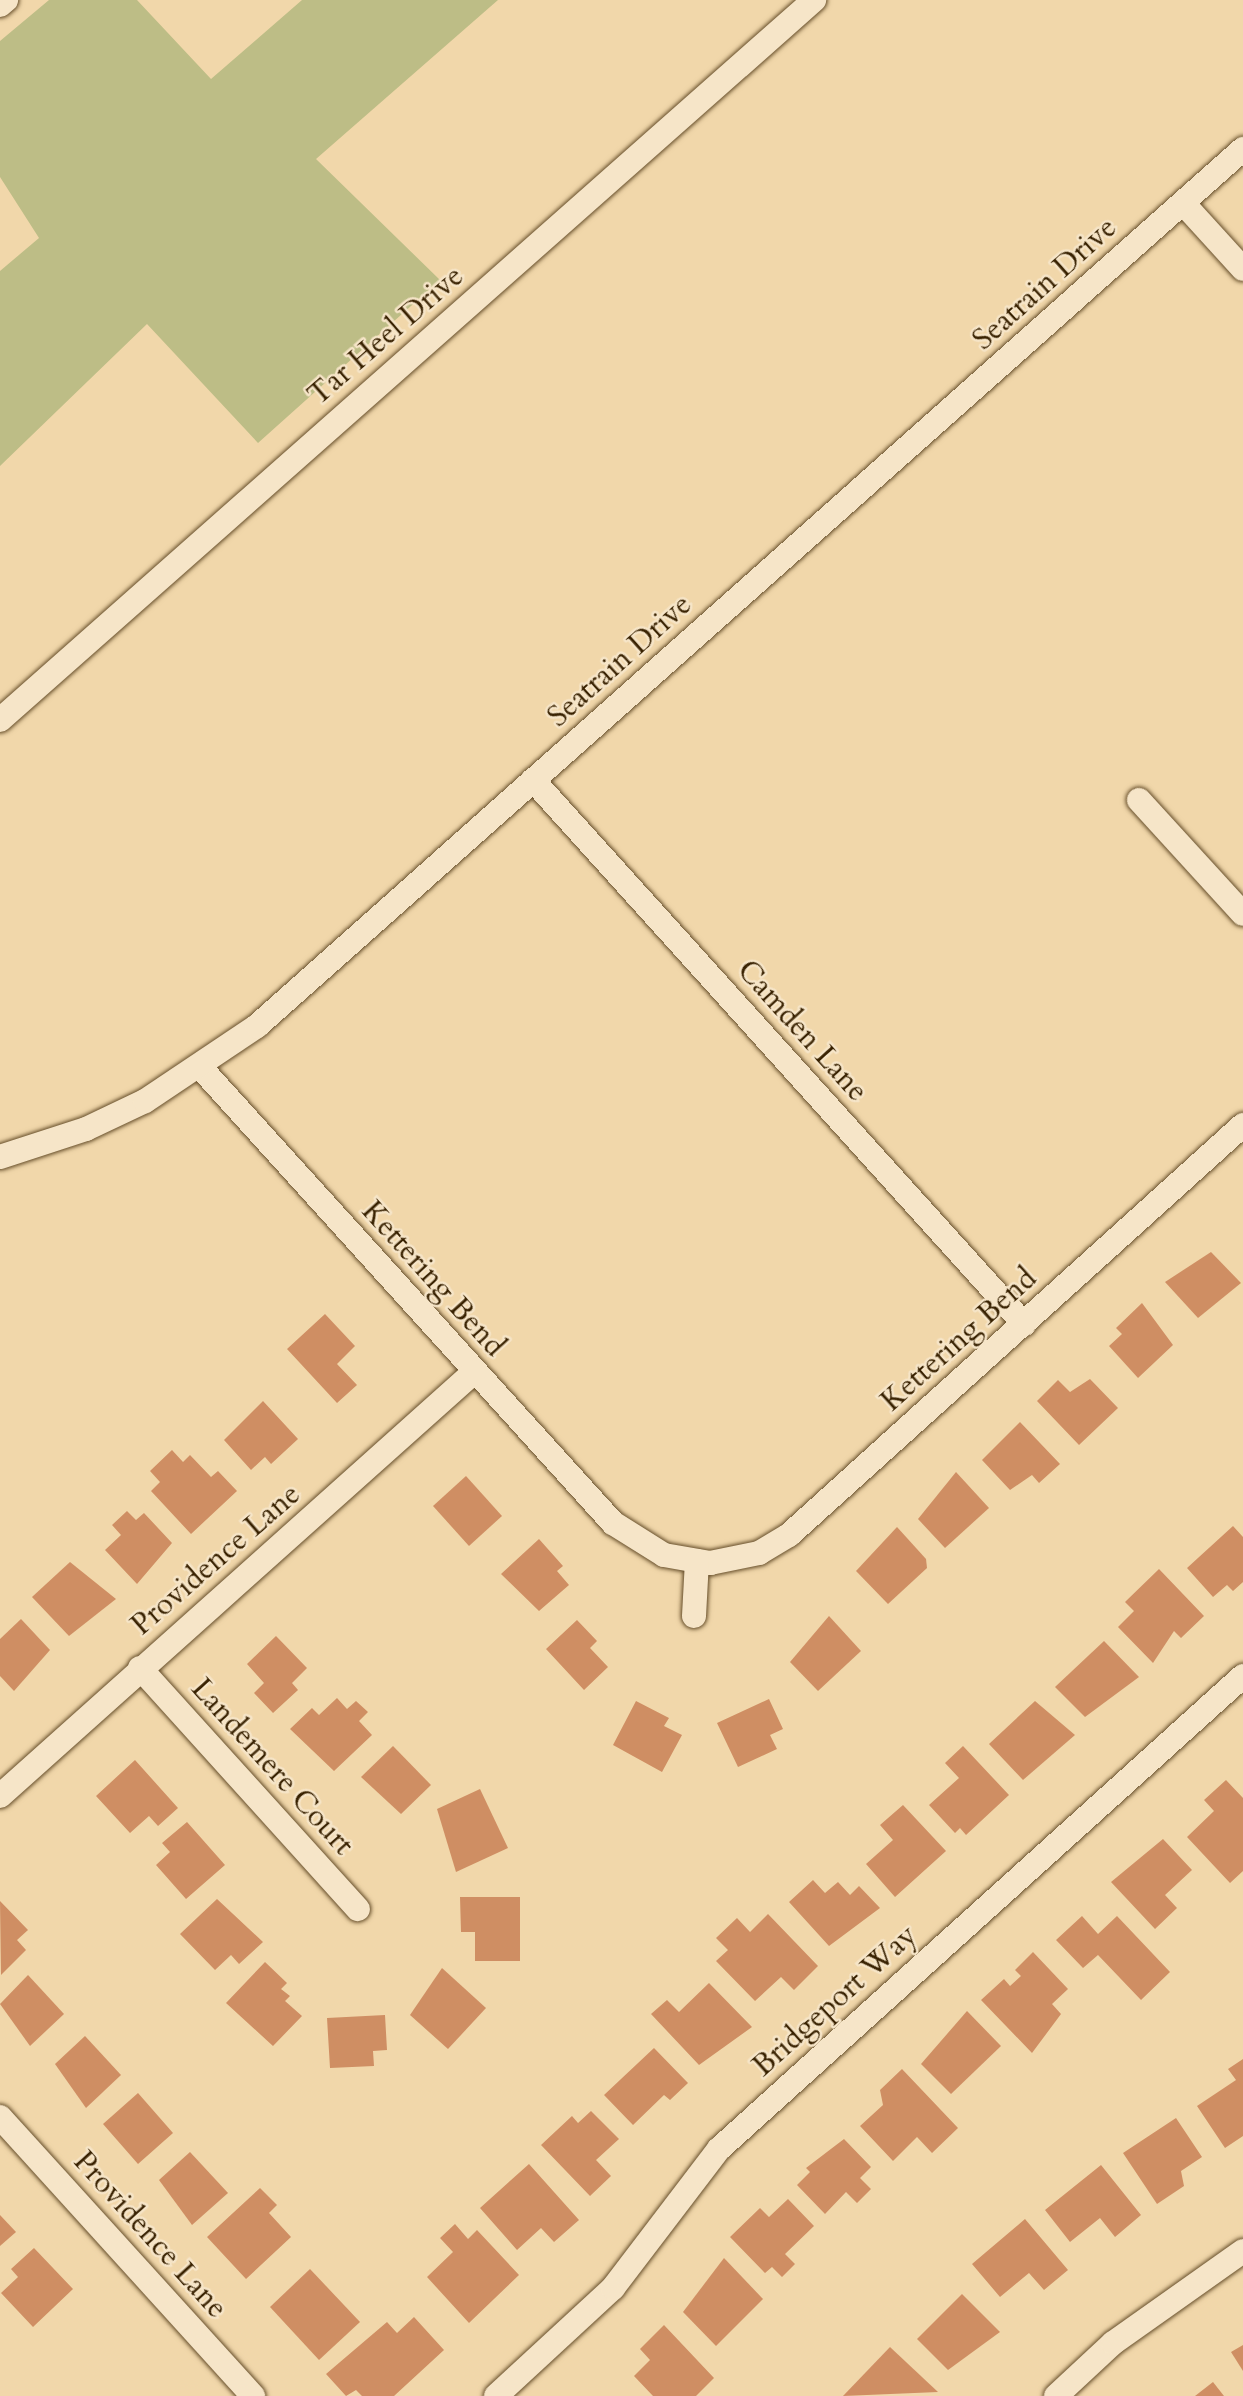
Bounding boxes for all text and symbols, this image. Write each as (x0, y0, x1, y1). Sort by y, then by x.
street label: Seatrain Drive (966, 210, 1124, 358)
street label: Tar Heel Drive (301, 259, 471, 413)
street label: Seatrain Drive (541, 587, 699, 735)
street label: Camden Lane (729, 953, 875, 1109)
street label: Kettering Bend (354, 1194, 512, 1364)
street label: Kettering Bend (874, 1261, 1044, 1419)
street label: Providence Lane (124, 1477, 308, 1643)
street label: Landemere Court (183, 1671, 361, 1863)
street label: Bridgeport Way (745, 1918, 925, 2084)
street label: Providence Lane (66, 2144, 234, 2326)

